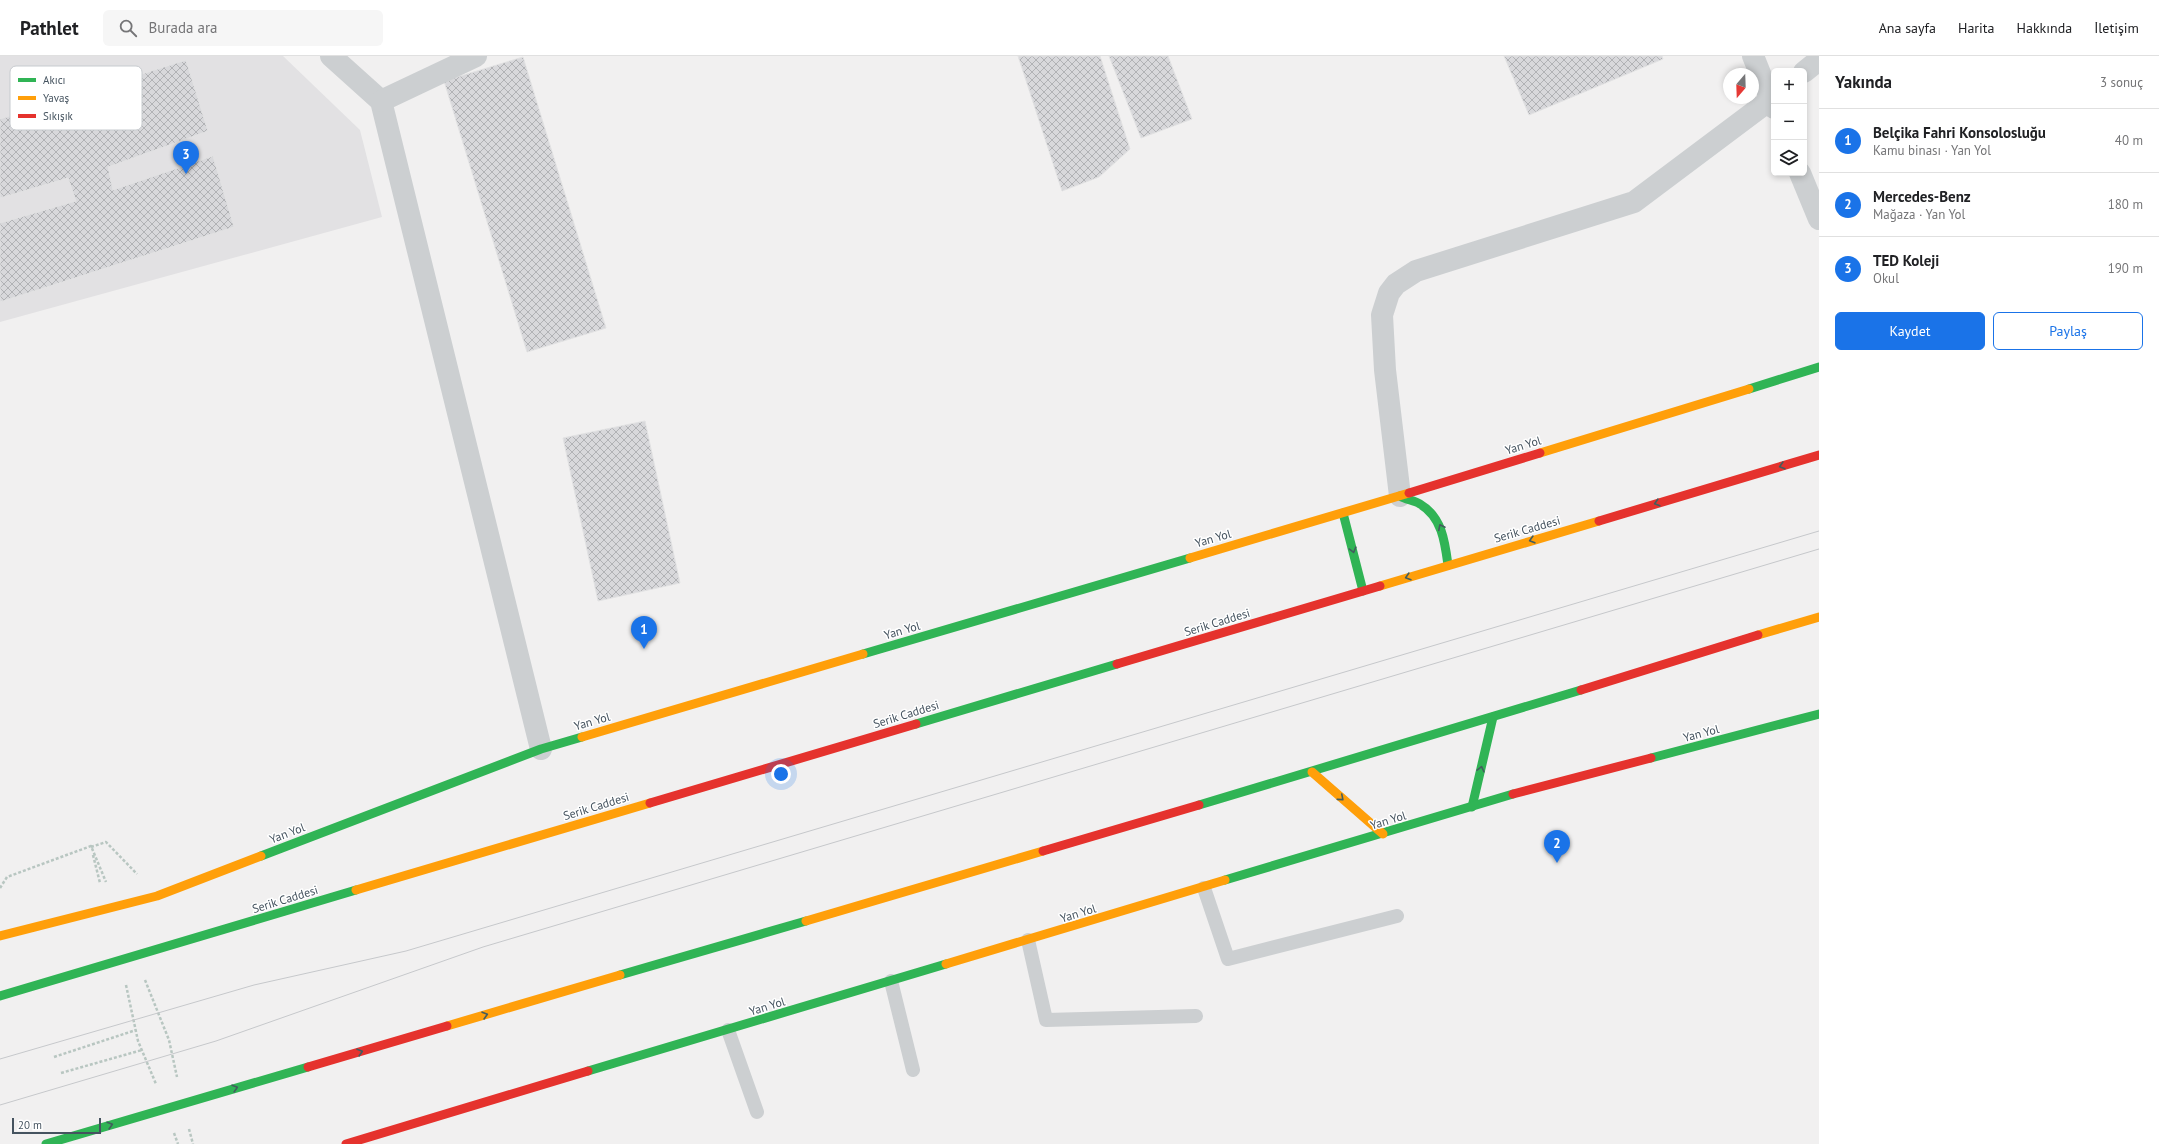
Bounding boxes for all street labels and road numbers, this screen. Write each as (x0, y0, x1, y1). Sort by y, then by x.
street label: Yan Yol (1503, 432, 1543, 458)
street label: Serik Caddesi (1492, 512, 1562, 546)
street label: Yan Yol (1193, 526, 1233, 550)
street label: Serik Caddesi (1182, 605, 1252, 639)
street label: Yan Yol (882, 618, 922, 642)
street label: Serik Caddesi (871, 697, 941, 731)
street label: Yan Yol (572, 709, 612, 733)
street label: Yan Yol (1681, 721, 1721, 745)
street label: Serik Caddesi (561, 789, 631, 823)
street label: Yan Yol (1368, 807, 1408, 833)
street label: Yan Yol (267, 819, 307, 847)
street label: Serik Caddesi (250, 882, 320, 916)
street label: Yan Yol (1058, 900, 1098, 926)
street label: Yan Yol (747, 993, 787, 1019)

